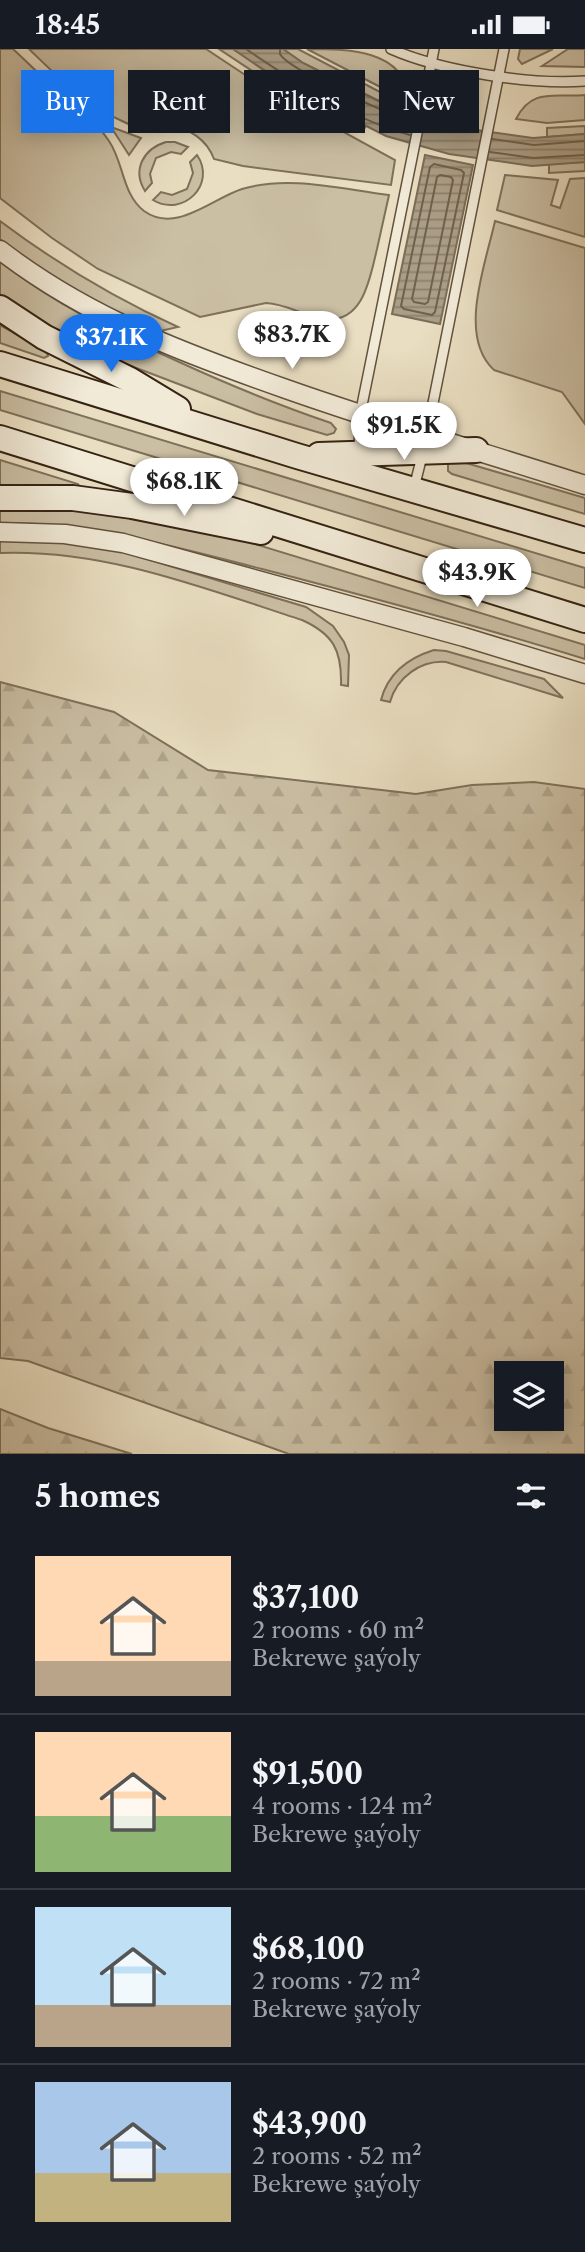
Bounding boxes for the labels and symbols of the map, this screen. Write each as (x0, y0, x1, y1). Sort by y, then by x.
pin: $83.7K (235, 311, 349, 371)
pin: $37.1K (54, 315, 168, 374)
pin: $91.5K (347, 403, 461, 462)
pin: $68.1K (127, 459, 241, 518)
pin: $43.9K (420, 549, 534, 609)

